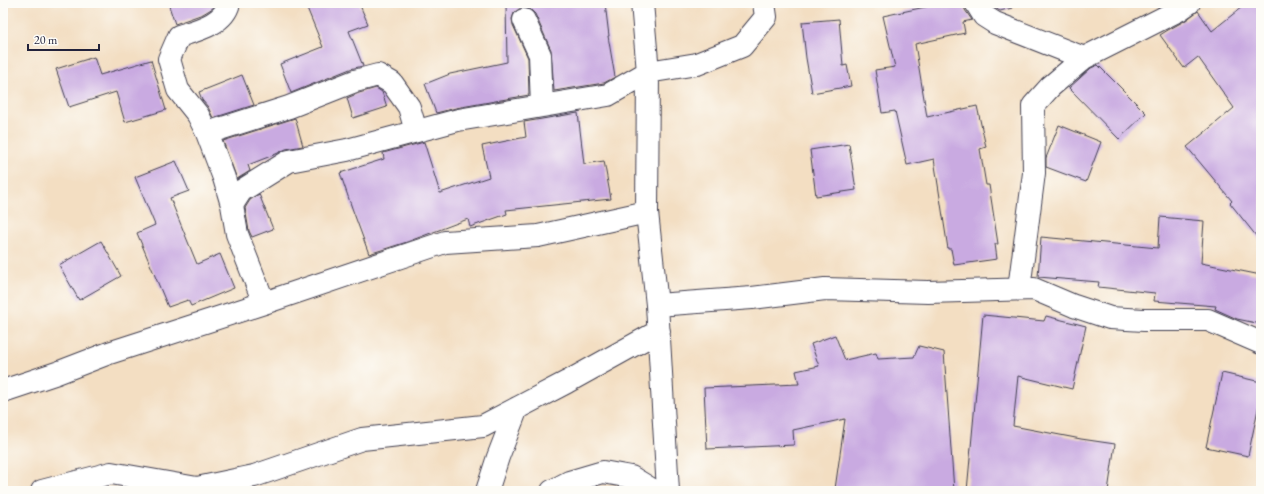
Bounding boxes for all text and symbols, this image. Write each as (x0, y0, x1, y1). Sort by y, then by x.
scale bar (28, 26, 99, 52)
text: 20 m (34, 32, 58, 48)

